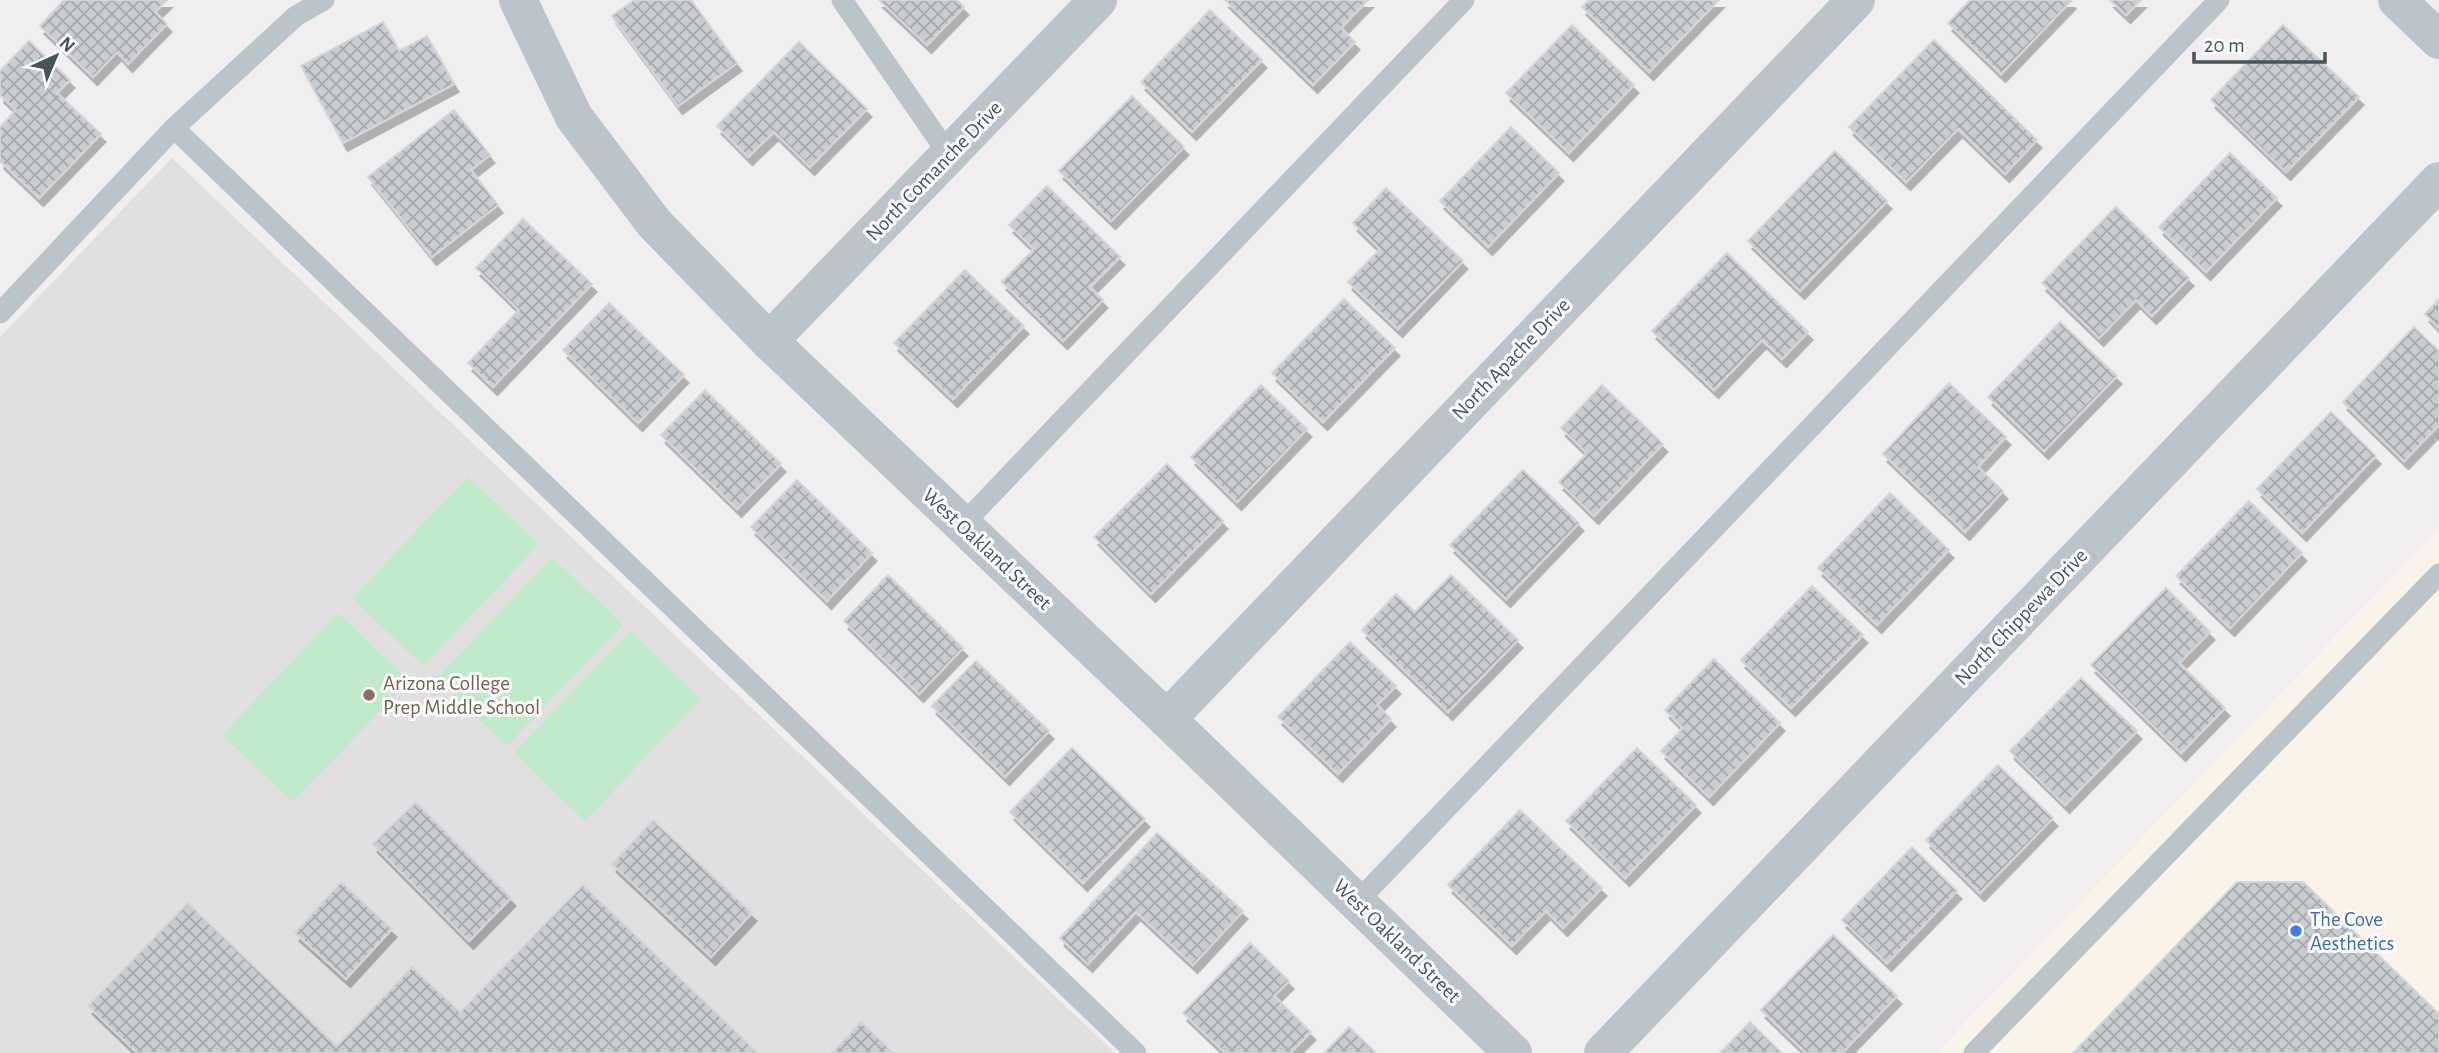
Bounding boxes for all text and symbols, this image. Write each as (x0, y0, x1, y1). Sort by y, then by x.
north arrow (21, 21, 91, 91)
scale bar (2194, 21, 2325, 65)
text: N (55, 33, 78, 56)
text: 20 m (2204, 35, 2245, 56)
street label: North Comanche Drive (862, 97, 1006, 245)
street label: North Apache Drive (1448, 294, 1574, 424)
street label: West Oakland Street (919, 484, 1056, 614)
street label: North Chippewa Drive (1951, 545, 2091, 689)
place label: Arizona College Prep Middle School (383, 673, 540, 718)
marker: Arizona College Prep Middle School (361, 687, 377, 703)
street label: West Oakland Street (1330, 875, 1465, 1007)
place label: The Cove Aesthetics (2310, 909, 2394, 954)
marker: The Cove Aesthetics (2288, 923, 2304, 939)

